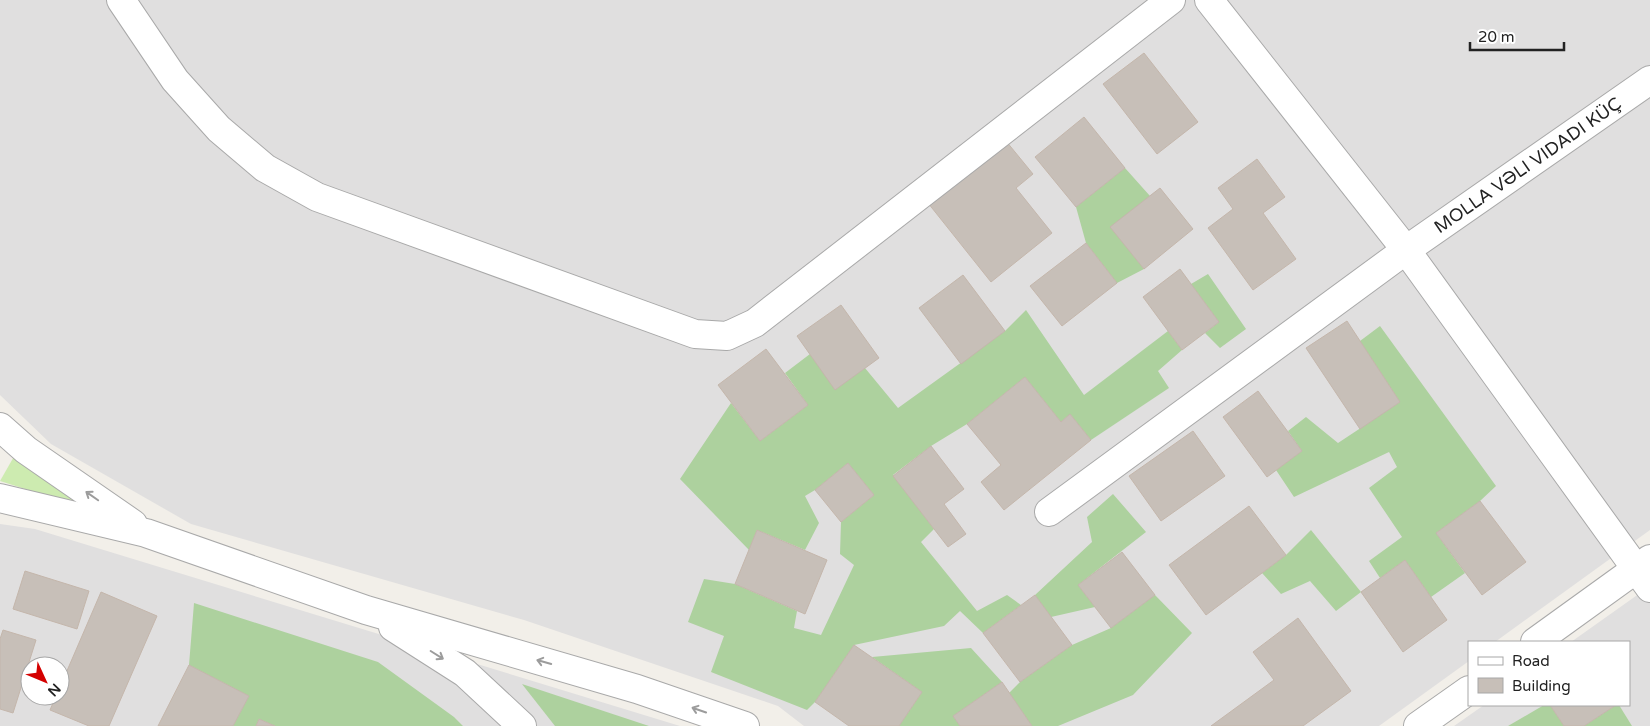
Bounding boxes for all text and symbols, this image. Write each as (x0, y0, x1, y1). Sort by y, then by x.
scale bar (1470, 20, 1564, 52)
text: 20 m (1478, 28, 1515, 46)
street label: MOLLA VƏLI VIDADI KÜÇ (1430, 92, 1625, 238)
one-way arrow (85, 491, 99, 501)
legend (1468, 641, 1630, 706)
one-way arrow (430, 650, 444, 660)
text: Road (1512, 652, 1550, 670)
north arrow (20, 656, 70, 706)
one-way arrow (536, 656, 552, 666)
text: Building (1512, 677, 1571, 695)
text: N (44, 680, 64, 700)
one-way arrow (691, 705, 707, 714)

